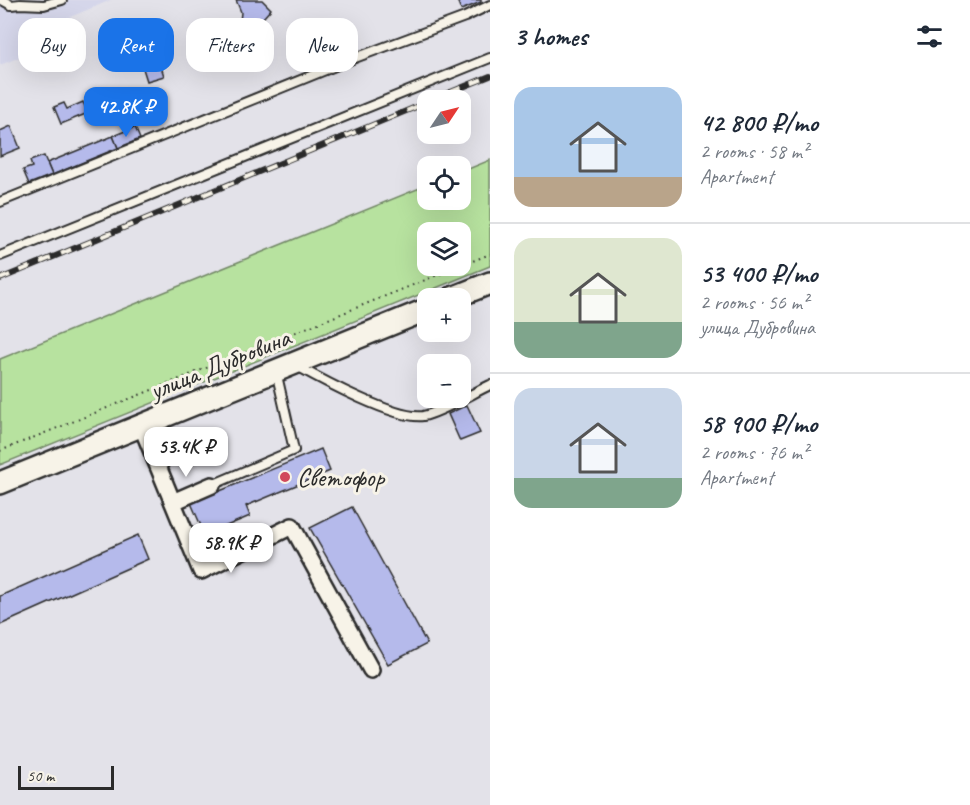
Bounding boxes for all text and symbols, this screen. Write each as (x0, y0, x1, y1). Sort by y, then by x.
chip: Buy (18, 18, 86, 72)
chip: Rent (98, 18, 174, 72)
chip: Filters (186, 18, 274, 72)
chip: New (286, 18, 358, 72)
text: 3 homes (514, 20, 587, 53)
icon: filters (913, 20, 946, 53)
pin: 42.8K ₽ (71, 87, 181, 138)
north arrow (417, 90, 471, 144)
map controls (417, 90, 471, 408)
text: 42.8K ₽ (98, 94, 154, 119)
text: 42 800 ₽/mo (700, 106, 818, 139)
icon: home (562, 111, 634, 183)
text: 2 rooms · 58 m² (700, 139, 808, 164)
button: locate (417, 156, 471, 210)
text: Apartment (700, 164, 773, 189)
button: layers (417, 222, 471, 276)
text: 53 400 ₽/mo (700, 257, 817, 290)
icon: home (562, 262, 634, 334)
button: + (417, 288, 471, 342)
text: 2 rooms · 56 m² (700, 290, 808, 315)
text: улица Дубровина (700, 315, 815, 340)
street label: улица Дубровина (143, 320, 297, 408)
button: − (417, 354, 471, 408)
text: 58 900 ₽/mo (700, 407, 817, 440)
icon: home (562, 412, 634, 484)
pin: 53.4K ₽ (131, 427, 241, 478)
text: 53.4K ₽ (158, 434, 214, 459)
text: 2 rooms · 76 m² (700, 440, 808, 465)
place label: Светофор (297, 461, 385, 494)
text: Apartment (700, 465, 773, 490)
marker: Светофор (278, 470, 292, 484)
pin: 58.9K ₽ (176, 523, 286, 574)
text: 58.9K ₽ (203, 530, 259, 555)
scale bar (18, 763, 114, 790)
text: 50 m (27, 766, 54, 786)

